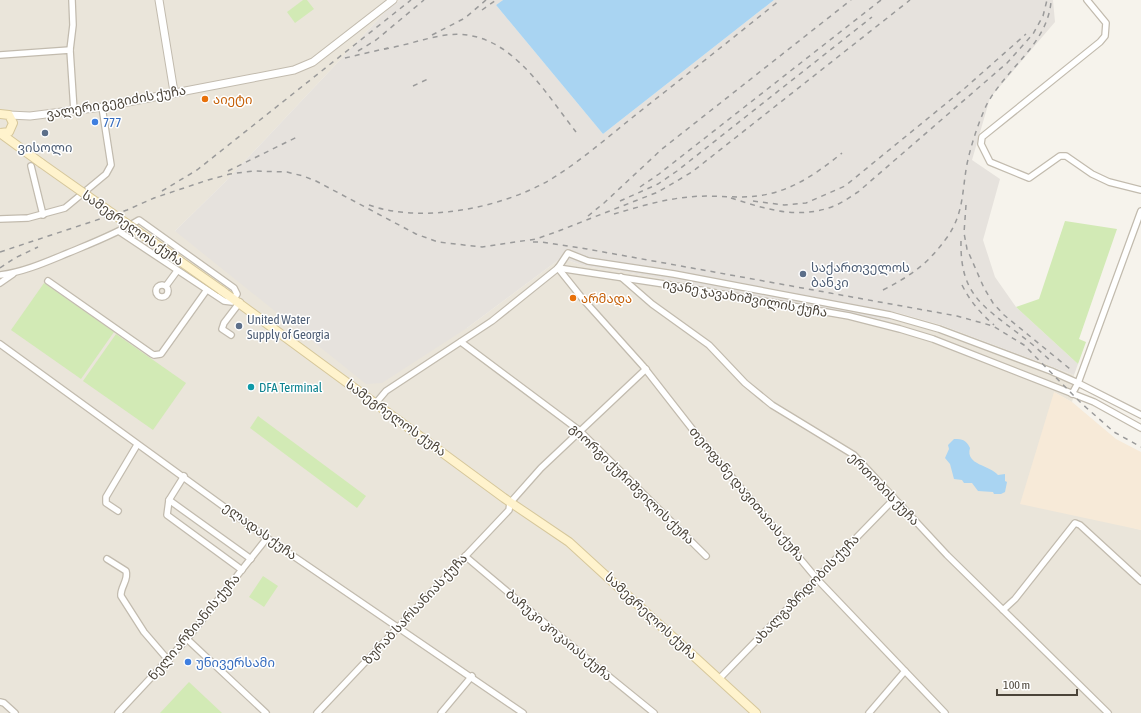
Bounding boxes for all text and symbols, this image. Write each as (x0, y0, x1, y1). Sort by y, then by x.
street label: ვალერი გეგიძის ქუჩა (45, 82, 187, 123)
place label: აიეტი (213, 92, 253, 107)
marker: აიეტი (200, 94, 210, 104)
place label: 777 (103, 115, 121, 130)
marker: 777 (90, 117, 100, 127)
marker: ვისოლი (40, 128, 50, 138)
place label: ვისოლი (18, 140, 72, 156)
street label: სამეგრელოს ქუჩა (79, 187, 187, 269)
place label: საქართველოს ბანკი (811, 260, 910, 290)
marker: საქართველოს ბანკი (798, 269, 808, 279)
street label: ივანე ჯავახიშვილის ქუჩა (661, 276, 829, 321)
place label: არმადა (581, 291, 632, 307)
marker: არმადა (568, 293, 578, 303)
place label: United Water Supply of Georgia (247, 312, 330, 342)
marker: United Water Supply of Georgia (234, 321, 244, 331)
street label: სამეგრელოს ქუჩა (342, 377, 449, 460)
place label: DFA Terminal (259, 380, 323, 395)
marker: DFA Terminal (246, 382, 256, 392)
street label: გიორგი ქუჩიშვილის ქუჩა (566, 421, 697, 548)
street label: თეოფანე დავითაიას ქუჩა (686, 424, 808, 565)
street label: ერთობის ქუჩა (845, 449, 923, 529)
street label: ელადას ქუჩა (220, 499, 300, 564)
street label: ახალგაზრდობის ქუჩა (750, 531, 863, 647)
street label: ზურაბ სარსანიას ქუჩა (360, 551, 470, 667)
street label: სამეგრელოს ქუჩა (601, 569, 700, 663)
street label: ნელი არზიანის ქუჩა (145, 571, 244, 684)
street label: ბაჩუკი კოკაიას ქუჩა (503, 586, 615, 684)
place label: უნივერსამი (196, 655, 275, 670)
marker: უნივერსამი (183, 657, 193, 667)
scale bar (997, 671, 1077, 697)
text: 100 m (1003, 678, 1030, 692)

